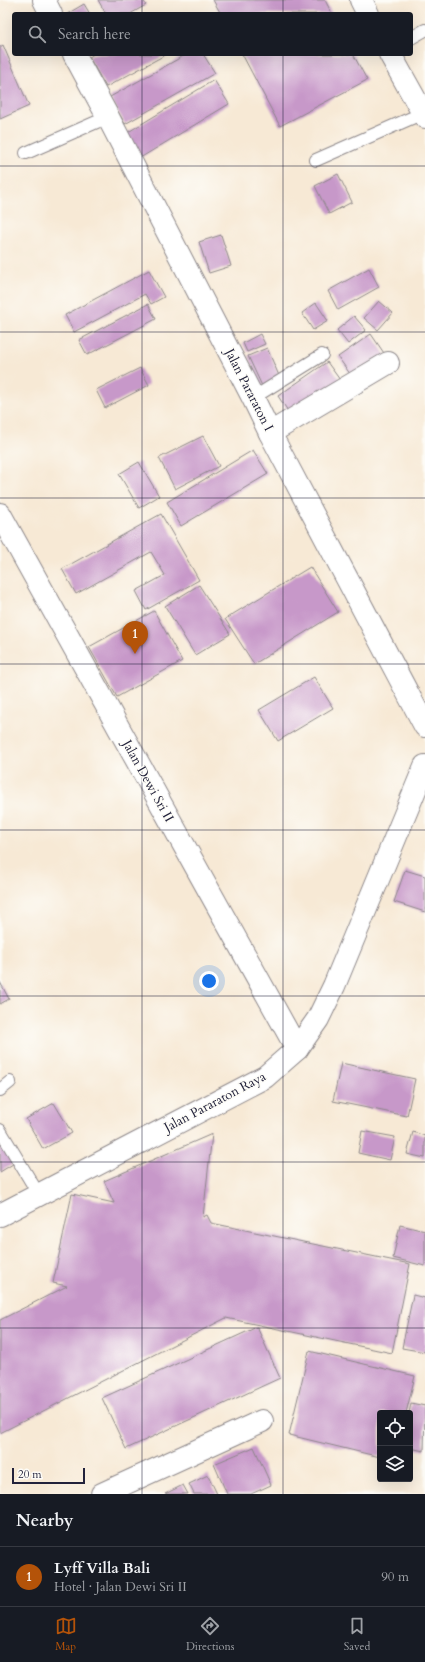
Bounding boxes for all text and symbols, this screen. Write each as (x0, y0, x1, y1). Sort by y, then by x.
search box (12, 12, 413, 56)
icon: search (26, 23, 48, 45)
text: Search here (58, 24, 131, 44)
street label: Jalan Pararaton I (220, 344, 278, 434)
pin: 1 (122, 621, 148, 654)
street label: Jalan Dewi Sri II (117, 735, 178, 825)
your location (199, 971, 219, 991)
street label: Jalan Pararaton Raya (159, 1067, 269, 1137)
map controls (377, 1410, 413, 1482)
button: locate (377, 1410, 413, 1446)
button: layers (377, 1446, 413, 1482)
scale bar (12, 1466, 85, 1485)
text: 20 m (18, 1467, 42, 1482)
text: Nearby (16, 1509, 73, 1532)
text: Lyff Villa Bali (54, 1558, 150, 1578)
text: 1 (26, 1568, 32, 1586)
text: 90 m (381, 1568, 409, 1586)
text: Hotel · Jalan Dewi Sri II (54, 1578, 187, 1596)
tab: Map (55, 1615, 77, 1654)
tab: Directions (186, 1615, 234, 1654)
tab: Saved (344, 1615, 370, 1654)

